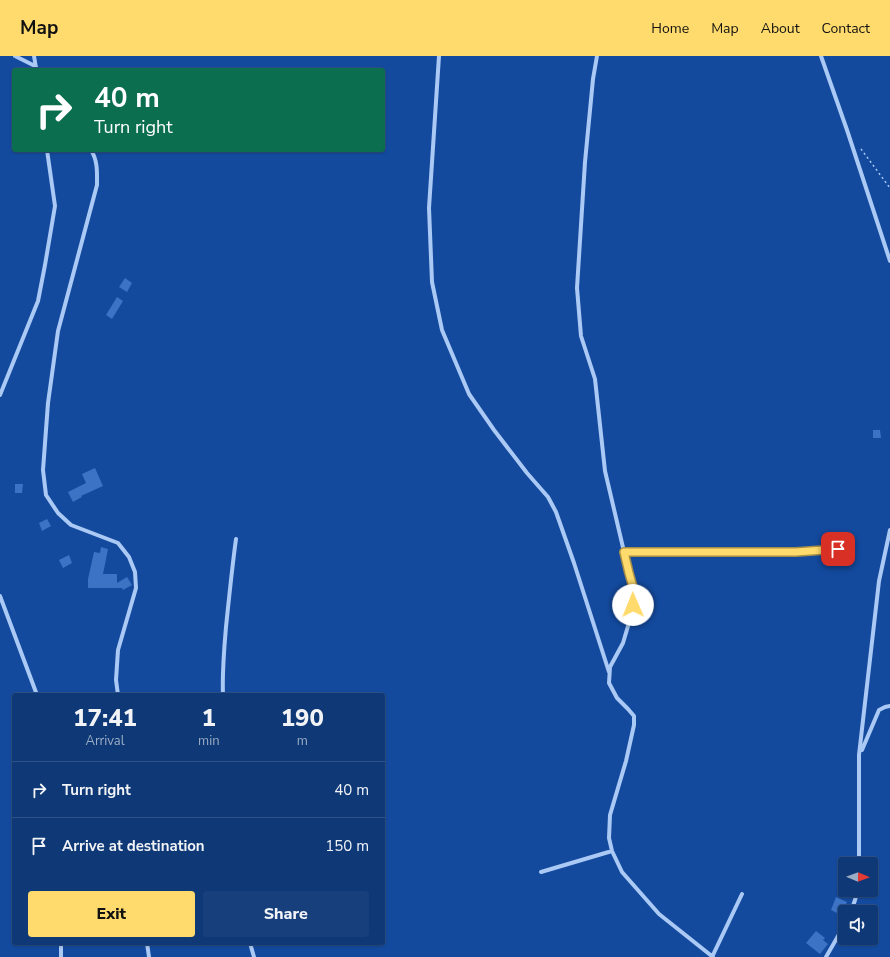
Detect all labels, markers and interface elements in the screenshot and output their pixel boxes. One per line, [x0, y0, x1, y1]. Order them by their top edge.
text: Map [20, 15, 58, 41]
text: Home [651, 19, 689, 38]
text: Map [711, 19, 739, 38]
text: About [761, 19, 800, 38]
text: Contact [822, 19, 870, 38]
text: 40 m [94, 79, 160, 117]
icon: right [28, 84, 80, 136]
text: Turn right [94, 115, 173, 139]
pin [821, 532, 855, 566]
icon: arrive [827, 538, 849, 560]
position arrow [612, 584, 654, 626]
text: 17:41 [73, 702, 137, 734]
text: 1 [202, 702, 216, 734]
text: 190 [281, 702, 324, 734]
text: Arrival [85, 732, 125, 750]
text: min [198, 732, 220, 750]
text: m [297, 732, 308, 750]
icon: right [28, 779, 50, 801]
text: Turn right [62, 780, 131, 800]
text: 40 m [334, 780, 369, 800]
icon: arrive [28, 835, 50, 857]
text: Arrive at destination [62, 836, 205, 856]
text: 150 m [325, 836, 369, 856]
north arrow [838, 857, 878, 897]
map controls [838, 857, 878, 945]
button: Exit [28, 891, 195, 937]
button: Share [203, 891, 369, 937]
button: sound [838, 905, 878, 945]

